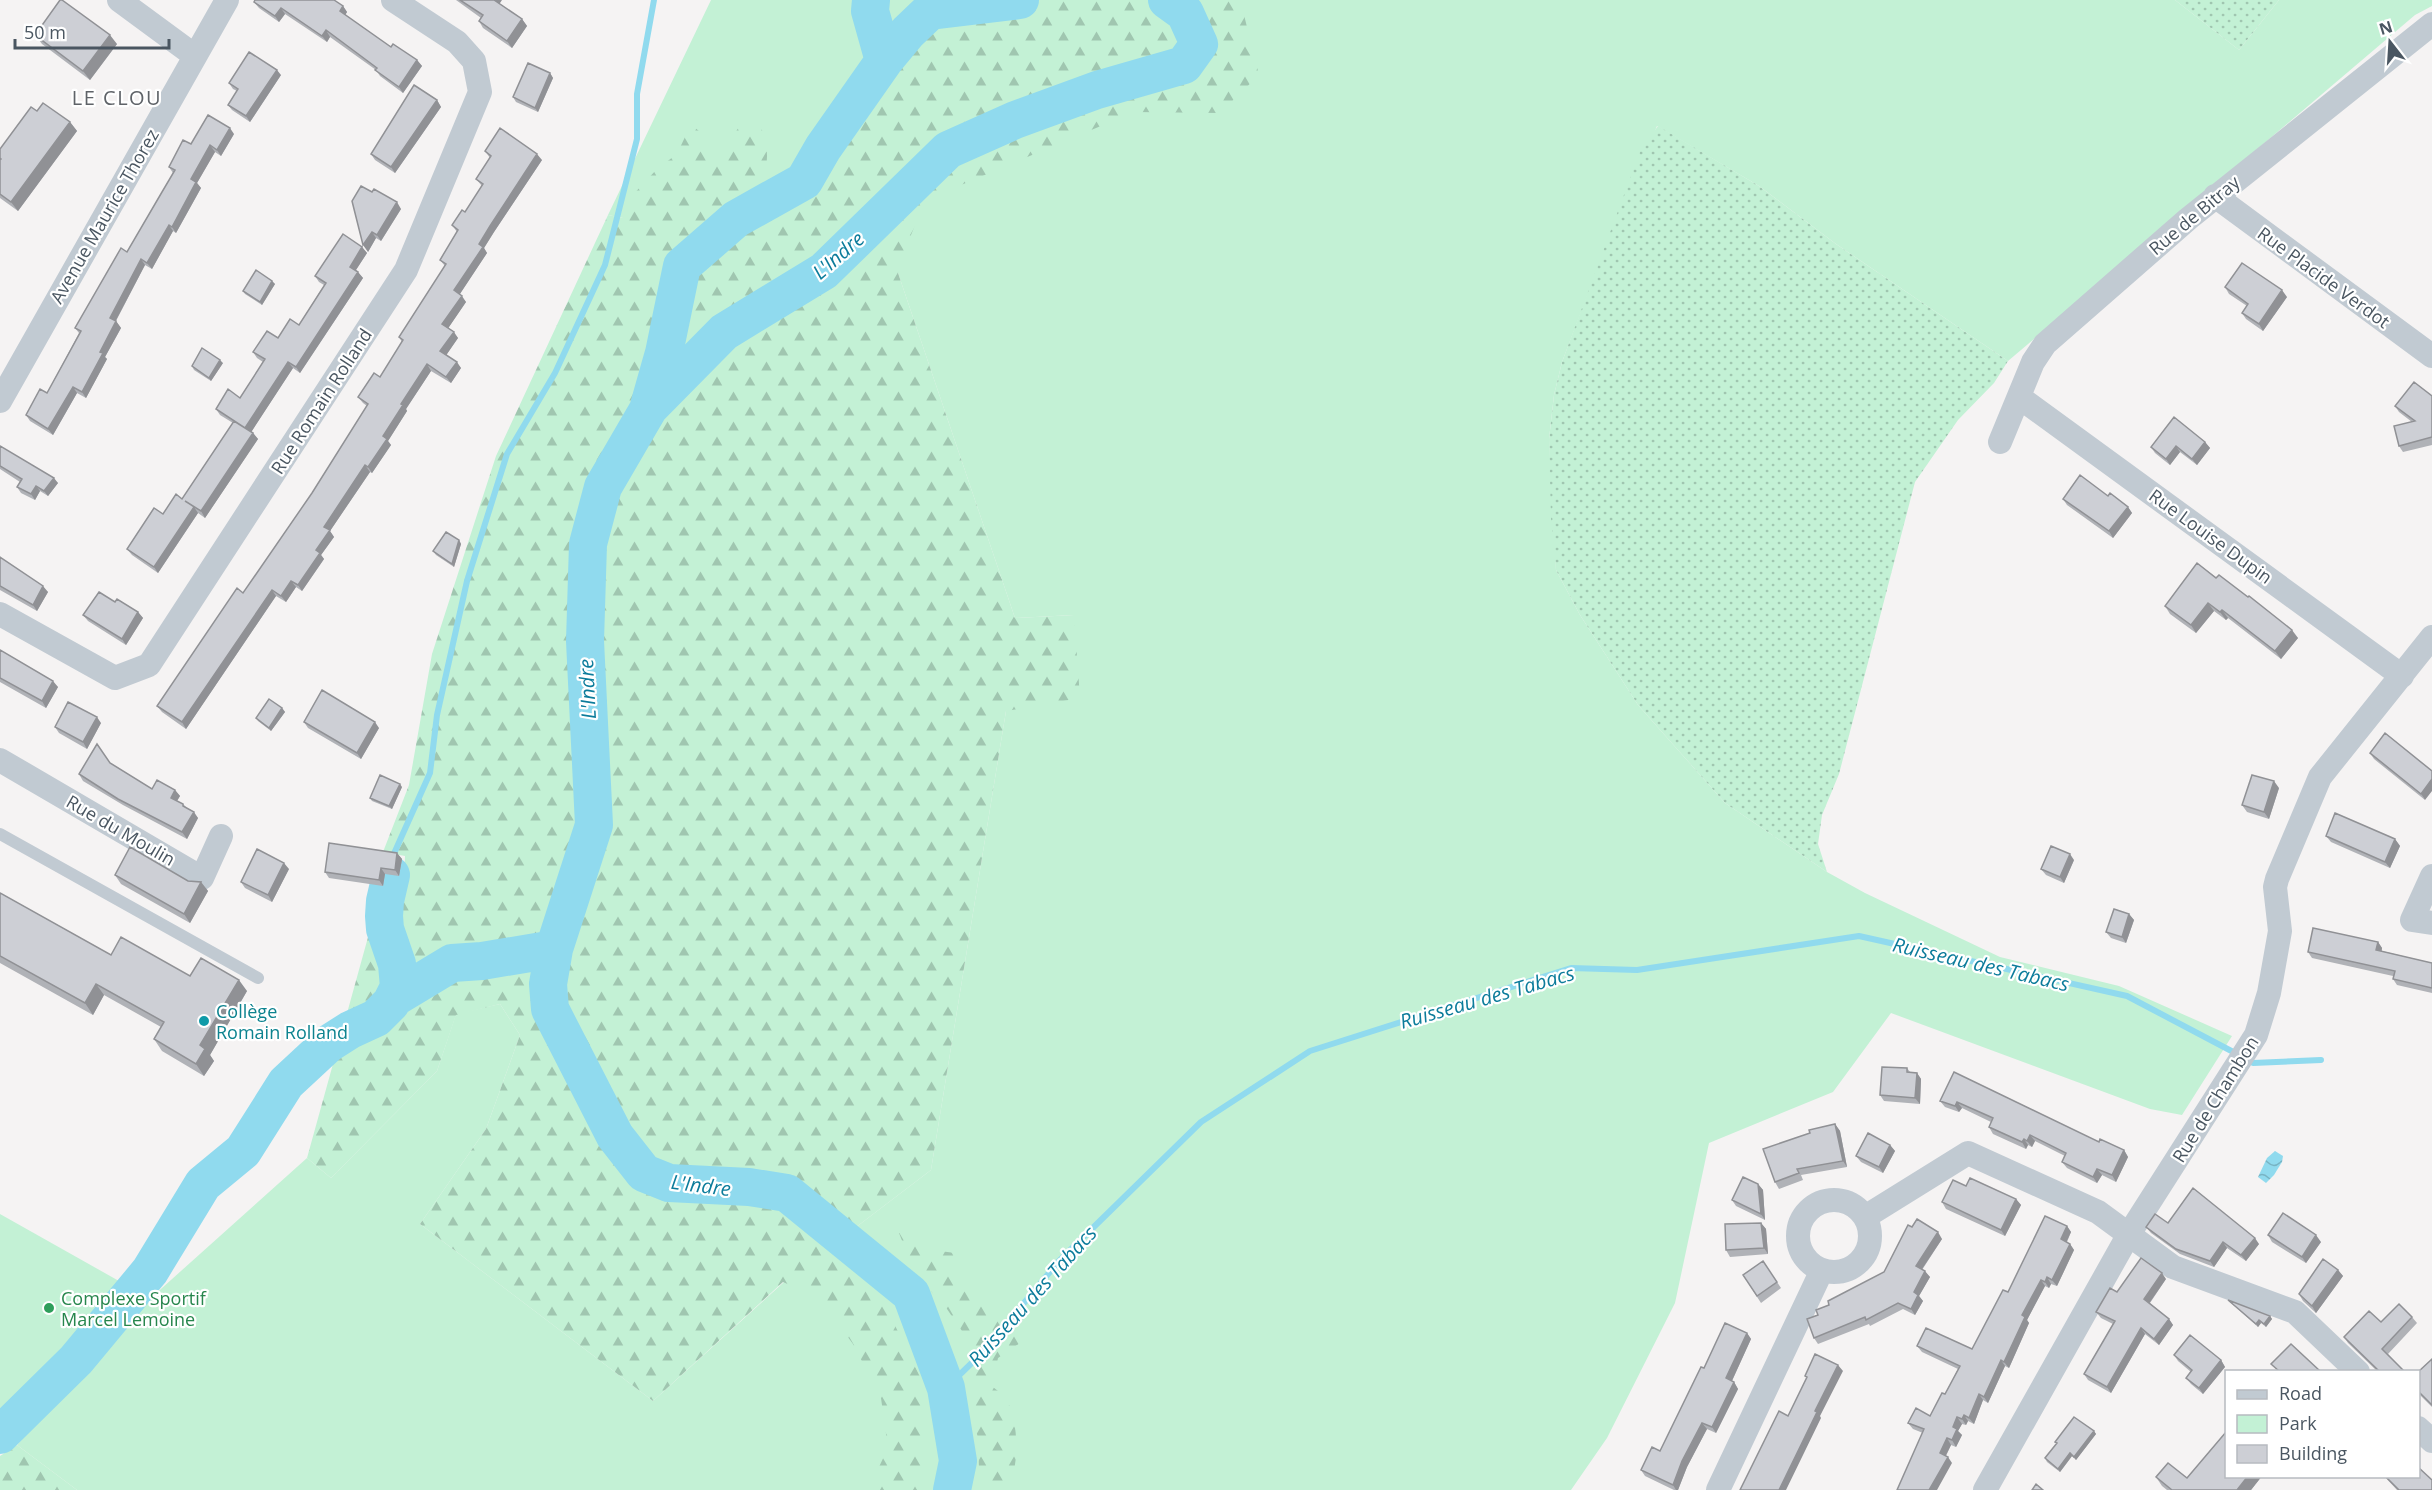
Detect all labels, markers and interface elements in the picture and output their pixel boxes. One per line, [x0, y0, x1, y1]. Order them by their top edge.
scale bar [15, 12, 170, 50]
north arrow [2360, 12, 2420, 72]
text: N [2376, 15, 2395, 40]
text: 50 m [24, 20, 66, 44]
district label: LE CLOU [72, 84, 162, 111]
street label: Avenue Maurice Thorez [44, 124, 164, 308]
street label: Rue de Bitray [2144, 169, 2245, 260]
street label: Rue Placide Verdot [2253, 221, 2395, 333]
water label: L'Indre [806, 225, 870, 285]
street label: Rue Romain Rolland [265, 324, 377, 478]
street label: Rue Louise Dupin [2145, 483, 2277, 589]
water label: L'Indre [572, 658, 602, 720]
street label: Rue du Moulin [62, 789, 180, 871]
water label: Ruisseau des Tabacs [1890, 931, 2072, 998]
water label: Ruisseau des Tabacs [1397, 959, 1578, 1035]
place label: Collège Romain Rolland [216, 999, 348, 1044]
marker: Collège Romain Rolland [197, 1014, 211, 1028]
street label: Rue de Chambon [2166, 1031, 2264, 1167]
water label: L'Indre [669, 1168, 733, 1202]
water label: Ruisseau des Tabacs [962, 1220, 1103, 1372]
place label: Complexe Sportif Marcel Lemoine [61, 1286, 207, 1331]
marker: Complexe Sportif Marcel Lemoine [42, 1301, 56, 1315]
legend [2225, 1370, 2420, 1478]
text: Road [2279, 1381, 2322, 1405]
text: Park [2279, 1411, 2317, 1435]
text: Building [2279, 1441, 2347, 1465]

